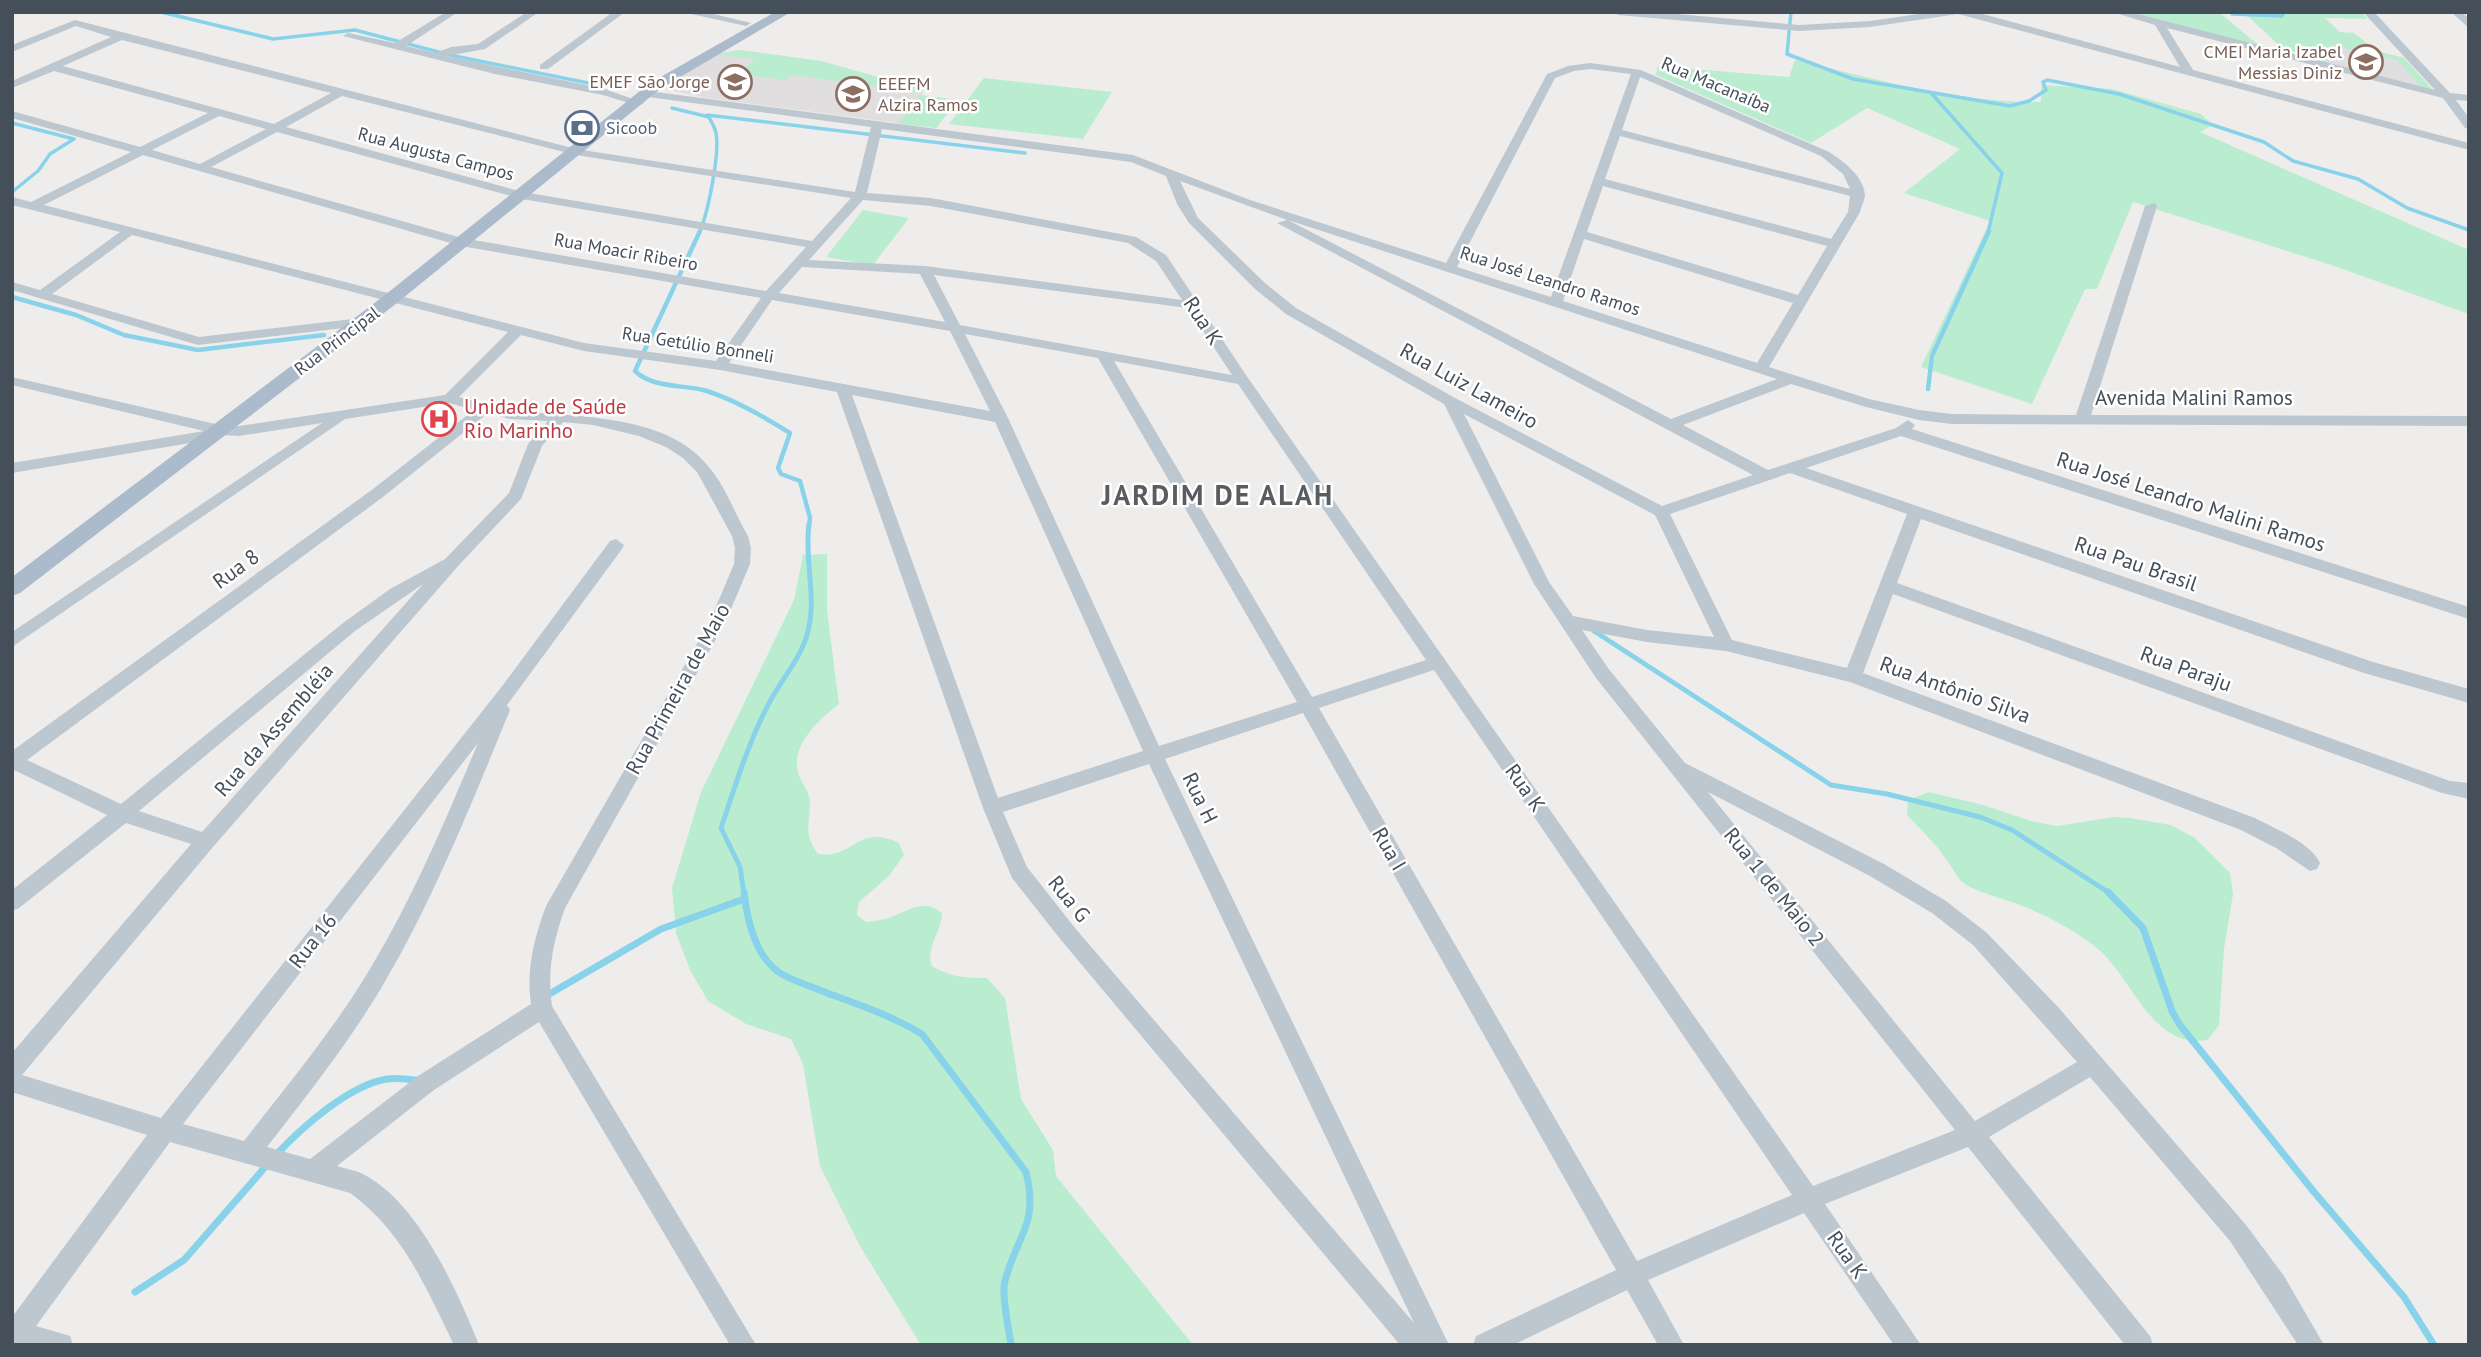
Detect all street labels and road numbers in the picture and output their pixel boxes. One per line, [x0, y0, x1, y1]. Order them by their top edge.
street label: Rua Macanaíba [1658, 51, 1774, 118]
street label: Rua Augusta Campos [355, 122, 517, 185]
street label: Rua Moacir Ribeiro [552, 228, 700, 275]
street label: Rua José Leandro Ramos [1457, 241, 1643, 321]
street label: Rua K [1178, 291, 1229, 350]
street label: Rua Principal [289, 301, 385, 380]
street label: Rua Getúlio Bonneli [620, 321, 776, 368]
street label: Rua Luiz Lameiro [1395, 336, 1543, 435]
street label: Avenida Malini Ramos [2095, 384, 2293, 411]
street label: Rua José Leandro Malini Ramos [2053, 445, 2329, 558]
street label: Rua Pau Brasil [2071, 530, 2201, 597]
street label: Rua 8 [207, 543, 264, 595]
street label: Rua Primeira de Maio [619, 599, 736, 779]
street label: Rua Paraju [2137, 640, 2236, 698]
street label: Rua Antônio Silva [1876, 650, 2034, 729]
street label: Rua da Assembléia [208, 657, 339, 802]
street label: Rua K [1499, 758, 1552, 817]
street label: Rua H [1177, 768, 1224, 828]
street label: Rua I [1366, 822, 1413, 875]
street label: Rua 1 de Maio 2 [1718, 822, 1831, 952]
street label: Rua G [1042, 870, 1096, 928]
street label: Rua 16 [283, 908, 342, 974]
street label: Rua K [1821, 1225, 1874, 1284]

